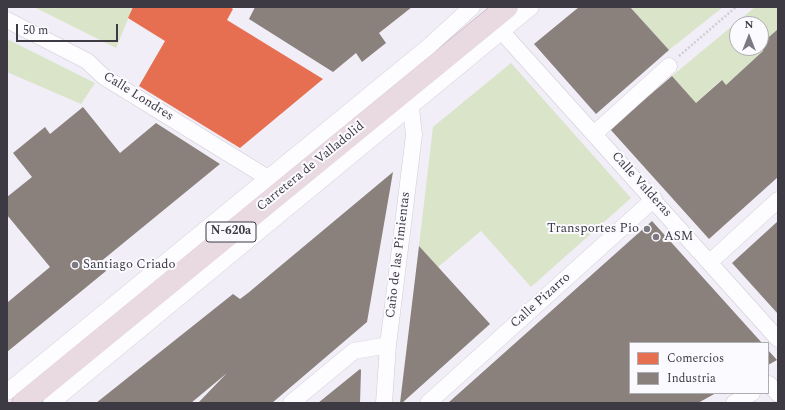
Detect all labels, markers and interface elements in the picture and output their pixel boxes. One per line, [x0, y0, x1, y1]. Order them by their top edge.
scale bar [18, 16, 120, 42]
north arrow [729, 16, 769, 56]
text: N [745, 16, 753, 33]
text: 50 m [23, 21, 48, 40]
street label: Calle Londres [100, 69, 176, 125]
street label: Carretera de Valladolid [254, 119, 368, 215]
street label: Calle Valderas [607, 149, 675, 221]
street label: Caño de las Pimientas [383, 191, 415, 319]
place label: Transportes Pio [547, 221, 639, 237]
road number: N-620a [206, 222, 256, 242]
marker: Transportes Pio [642, 224, 652, 234]
place label: ASM [664, 229, 693, 245]
marker: ASM [651, 232, 661, 242]
place label: Santiago Criado [83, 257, 176, 273]
marker: Santiago Criado [70, 260, 80, 270]
street label: Calle Pizarro [508, 270, 574, 332]
legend [629, 342, 769, 394]
text: Comercios [667, 349, 724, 368]
text: Industria [667, 369, 716, 388]

